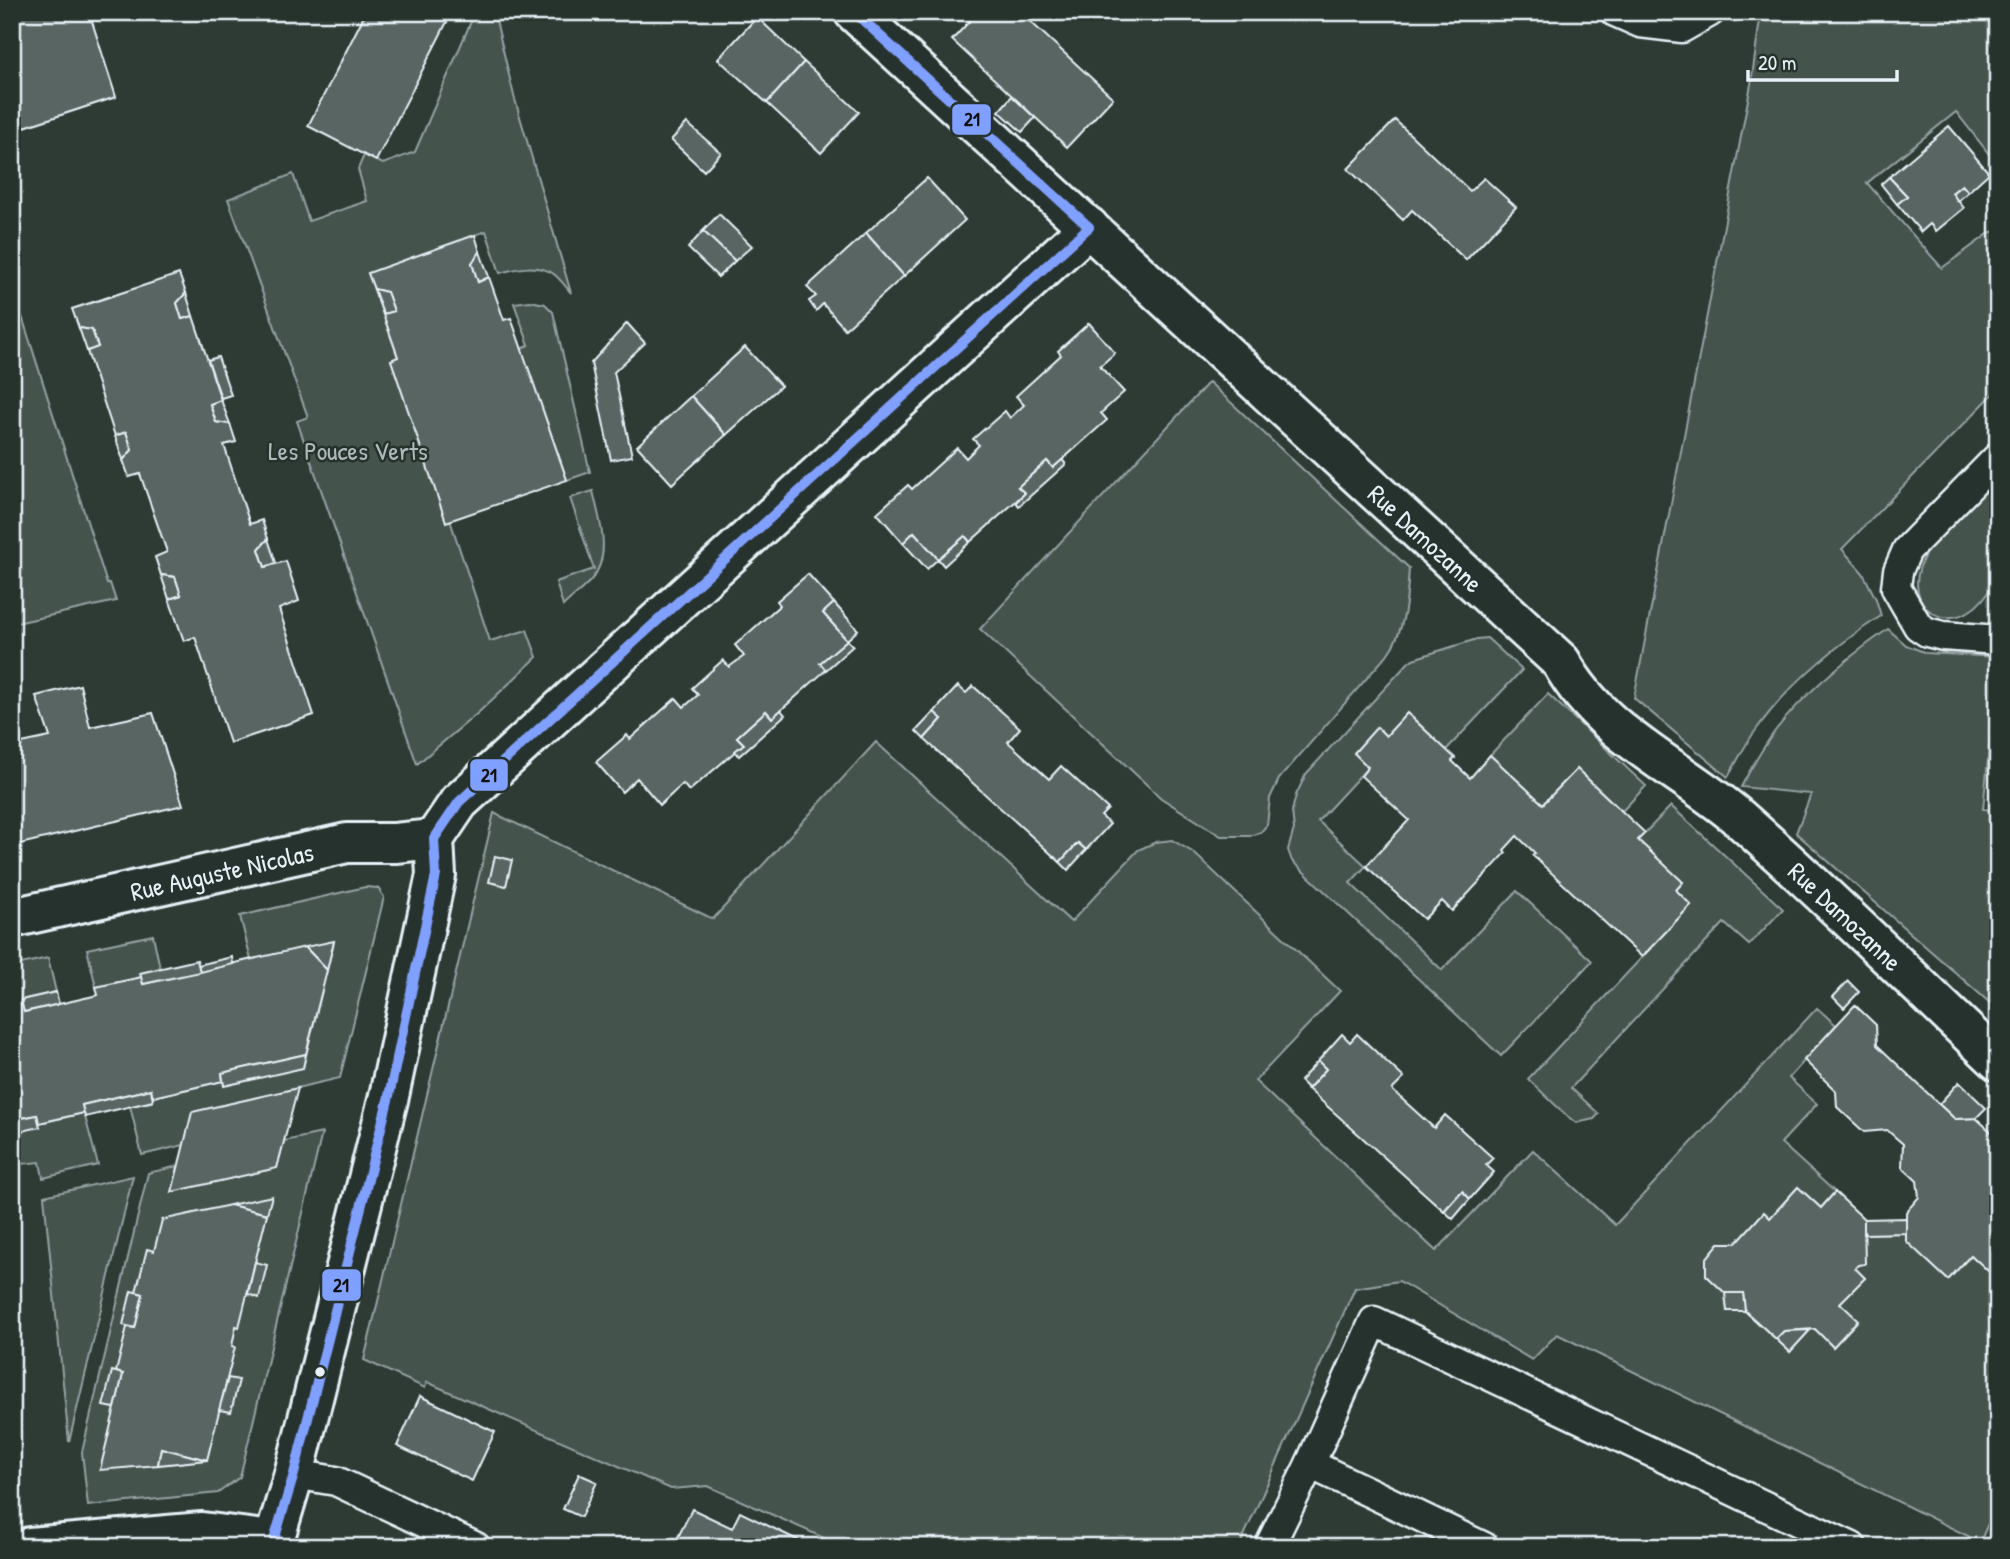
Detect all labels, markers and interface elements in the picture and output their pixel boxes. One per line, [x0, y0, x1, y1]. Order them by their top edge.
scale bar [1748, 38, 1896, 82]
text: 20 m [1758, 48, 1796, 77]
line badge: 21 [951, 103, 992, 136]
text: 21 [964, 106, 980, 132]
park label: Les Pouces Verts [268, 433, 428, 468]
street label: Rue Damozanne [1361, 476, 1491, 600]
line badge: 21 [469, 758, 509, 792]
text: 21 [481, 762, 497, 788]
street label: Rue Auguste Nicolas [127, 834, 317, 908]
street label: Rue Damozanne [1781, 854, 1910, 978]
line badge: 21 [321, 1268, 362, 1302]
text: 21 [333, 1272, 349, 1298]
unlabelled marker [313, 1365, 327, 1379]

